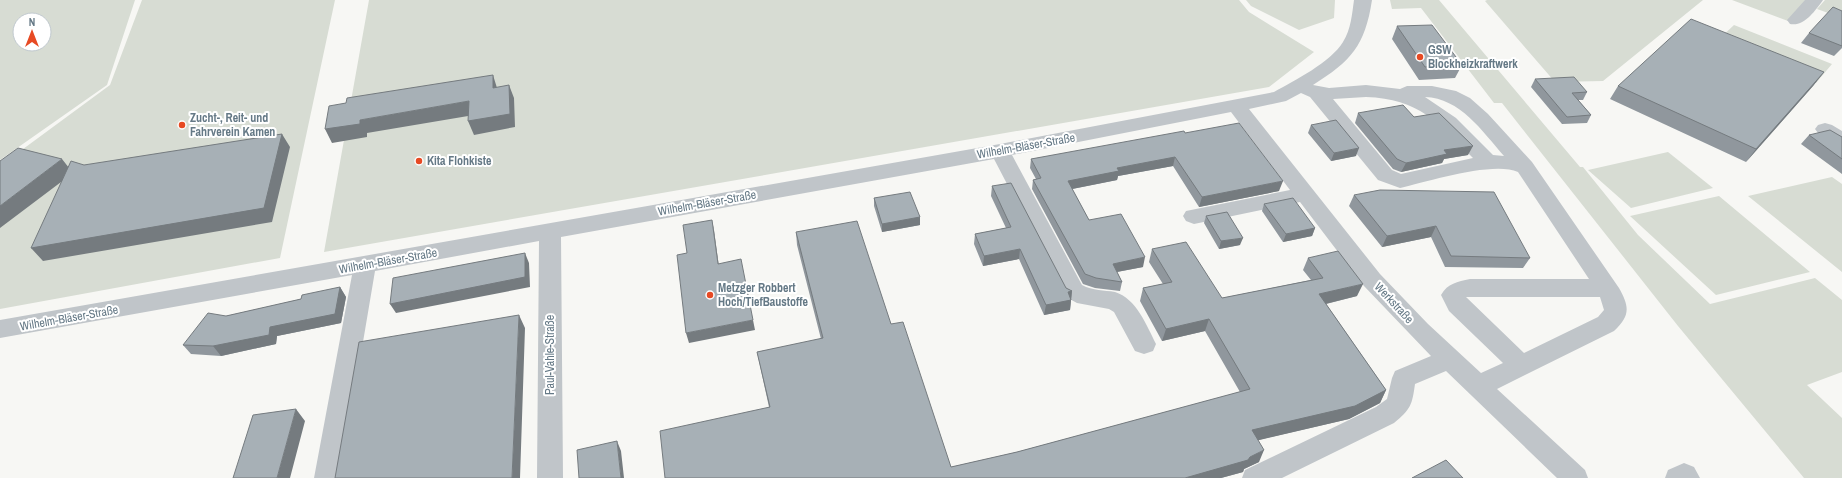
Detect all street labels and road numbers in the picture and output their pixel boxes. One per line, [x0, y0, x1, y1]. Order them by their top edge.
street label: Wilhelm-Bläser-Straße [976, 129, 1076, 163]
street label: Wilhelm-Bläser-Straße [657, 186, 757, 220]
street label: Wilhelm-Bläser-Straße [338, 244, 438, 278]
street label: Werkstraße [1371, 279, 1417, 327]
street label: Wilhelm-Bläser-Straße [19, 301, 119, 335]
street label: Paul-Vahle-Straße [542, 315, 558, 395]

